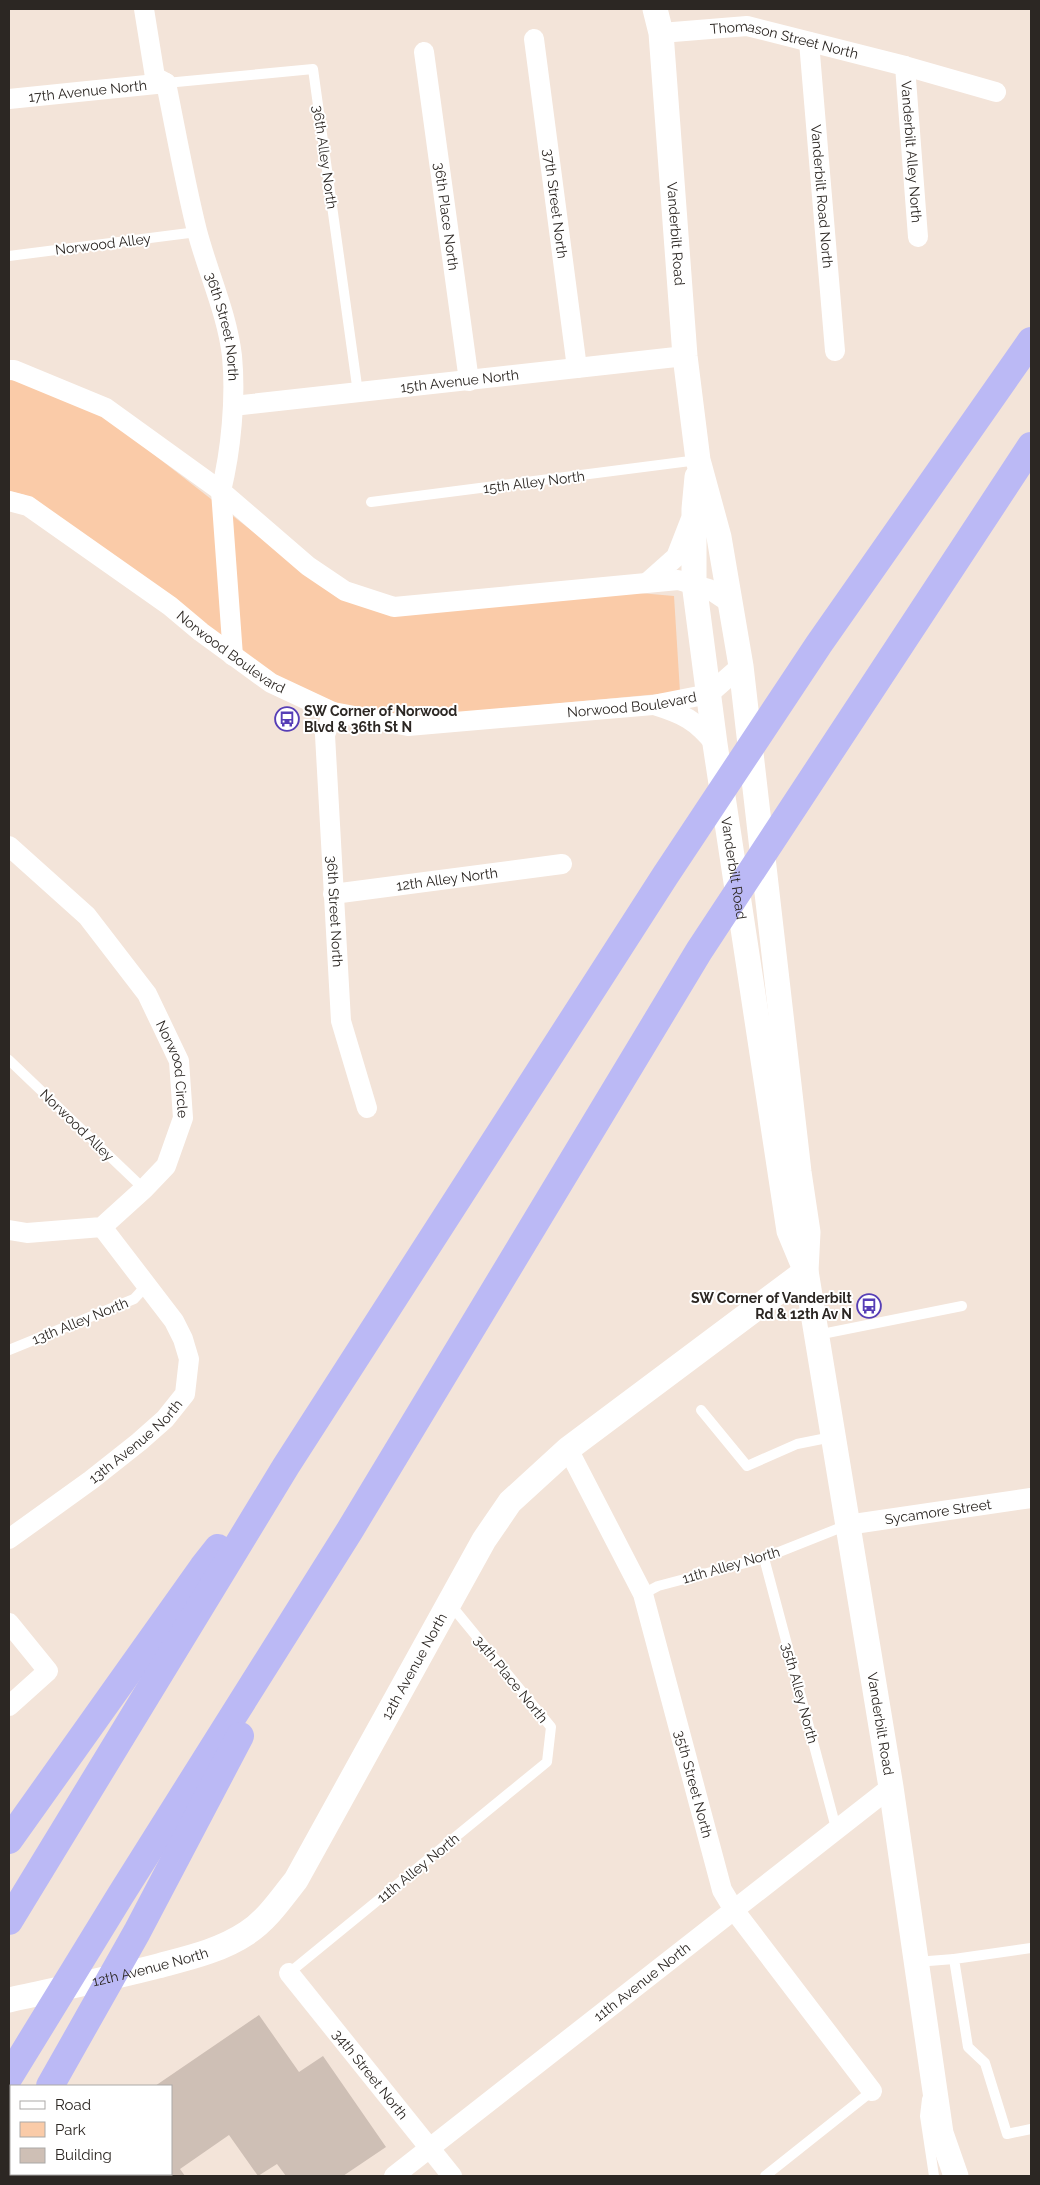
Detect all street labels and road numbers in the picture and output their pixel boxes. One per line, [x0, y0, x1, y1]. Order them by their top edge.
street label: Thomason Street North [709, 18, 860, 62]
street label: 17th Avenue North [28, 77, 148, 105]
street label: Vanderbilt Alley North [898, 80, 925, 223]
street label: 36th Alley North [310, 104, 340, 210]
street label: Vanderbilt Road North [808, 124, 836, 269]
street label: 37th Street North [540, 148, 571, 259]
street label: 36th Place North [431, 161, 462, 271]
street label: Vanderbilt Road [664, 181, 688, 286]
street label: Norwood Alley [54, 230, 152, 258]
street label: 36th Street North [202, 270, 241, 381]
street label: 15th Avenue North [399, 366, 520, 395]
street label: 15th Alley North [482, 468, 586, 496]
street label: Norwood Boulevard [174, 607, 288, 696]
street label: Norwood Boulevard [566, 689, 698, 720]
street label: Vanderbilt Road [718, 816, 750, 921]
street label: 36th Street North [324, 855, 346, 968]
street label: 12th Alley North [395, 865, 499, 894]
street label: Norwood Circle [153, 1018, 191, 1119]
street label: Norwood Alley [37, 1086, 117, 1164]
street label: 13th Alley North [30, 1294, 130, 1348]
street label: 13th Avenue North [86, 1396, 185, 1487]
street label: Sycamore Street [884, 1496, 993, 1527]
street label: 11th Alley North [680, 1543, 782, 1587]
street label: 12th Avenue North [378, 1610, 450, 1722]
street label: 34th Place North [471, 1632, 551, 1726]
street label: 35th Alley North [779, 1641, 821, 1745]
street label: Vanderbilt Road [864, 1671, 897, 1776]
street label: 35th Street North [672, 1728, 716, 1840]
street label: 11th Alley North [374, 1830, 462, 1906]
street label: 11th Avenue North [591, 1939, 693, 2024]
street label: 12th Avenue North [91, 1944, 210, 1989]
street label: 34th Street North [329, 2026, 411, 2123]

